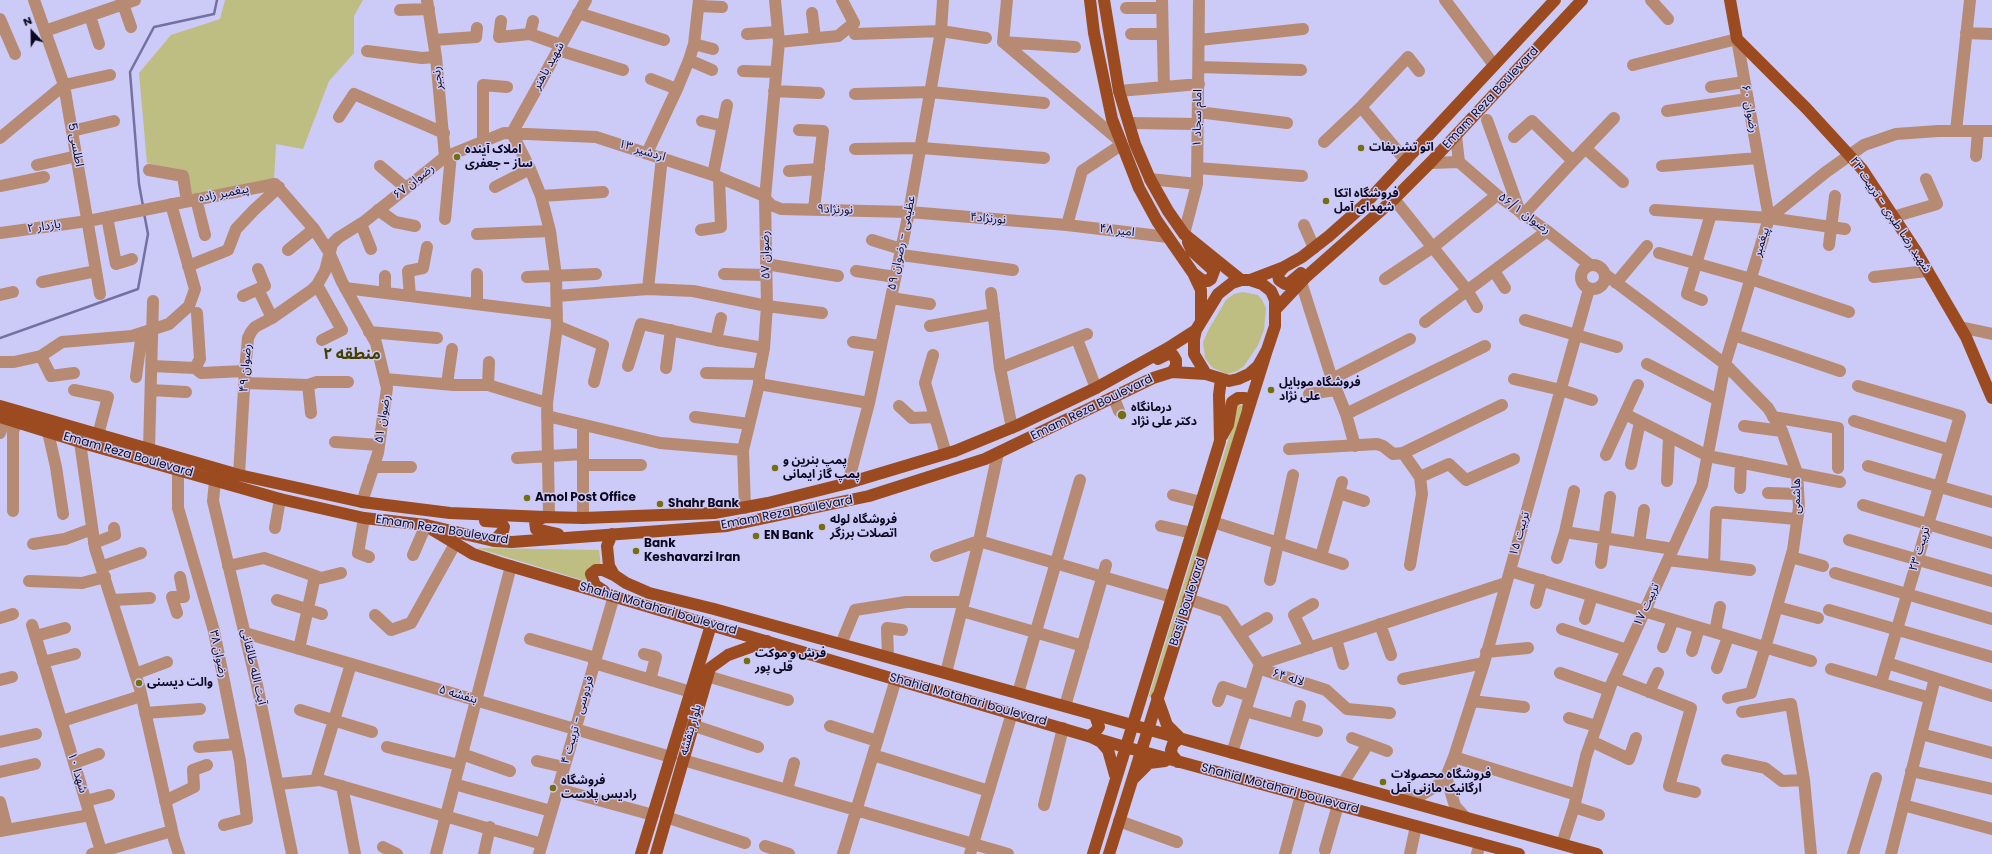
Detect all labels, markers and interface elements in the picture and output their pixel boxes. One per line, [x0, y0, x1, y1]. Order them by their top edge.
north arrow [12, 12, 52, 52]
text: N [21, 12, 34, 30]
street label: شهید باهنر [530, 40, 568, 92]
street label: Emam Reza Boulevard [1440, 44, 1542, 152]
street label: رنجبر [430, 65, 446, 91]
street label: رضوان ۶۰ [1738, 84, 1760, 134]
street label: امام سجاد ۱ [1190, 89, 1206, 147]
street label: اطلسی 5 [64, 122, 86, 168]
street label: اردشیر ۱۳ [617, 137, 667, 165]
place label: اتو تشریفات [1369, 141, 1434, 155]
place label: املاک آینده ساز - جعفری [465, 143, 533, 171]
marker: اتو تشریفات [1356, 143, 1366, 153]
marker: املاک آینده ساز - جعفری [452, 152, 462, 162]
street label: شهید رضا طبری - تربیت ۲۳ [1846, 155, 1934, 275]
street label: رضوان ۶۷ [390, 161, 438, 203]
street label: پیغمبر زاده [198, 182, 250, 206]
place label: فروشگاه اتکا شهدای آمل [1334, 187, 1398, 215]
street label: رضوان ۵۶/۱ [1495, 190, 1553, 238]
street label: عظیمی - رضوان ۵۹ [885, 194, 919, 292]
marker: فروشگاه اتکا شهدای آمل [1321, 196, 1331, 206]
street label: نورنژاد۹ [817, 202, 853, 218]
street label: نورنژاد۴ [969, 210, 1007, 228]
street label: بازدار ۲ [26, 218, 62, 236]
street label: امیر ۴۸ [1099, 222, 1135, 240]
street label: پیغمبر [1751, 225, 1773, 259]
street label: رضوان ۵۷ [758, 231, 774, 279]
street label: رضوان ۴۹ [237, 343, 255, 393]
district label: منطقه ۲ [323, 345, 381, 365]
street label: Emam Reza Boulevard [1029, 372, 1155, 444]
place label: فروشگاه موبایل علی نژاد [1279, 376, 1361, 404]
marker: فروشگاه موبایل علی نژاد [1266, 385, 1276, 395]
street label: رضوان ۵۱ [372, 394, 394, 444]
place label: درمانگاه دکتر علی نژاد [1131, 401, 1197, 429]
marker: درمانگاه دکتر علی نژاد [1116, 409, 1128, 421]
street label: Emam Reza Boulevard [61, 430, 195, 480]
place label: پمپ بنرین و پمپ گاز ایمانی [783, 454, 860, 482]
marker: پمپ بنرین و پمپ گاز ایمانی [770, 463, 780, 473]
street label: هاشمی [1790, 478, 1804, 514]
place label: Amol Post Office [535, 491, 636, 505]
marker: Amol Post Office [522, 493, 532, 503]
street label: Emam Reza Boulevard [720, 493, 854, 533]
place label: Shahr Bank [668, 497, 739, 511]
marker: Shahr Bank [655, 499, 665, 509]
street label: تربیت ۱۵ [1507, 510, 1533, 558]
street label: Emam Reza Boulevard [375, 512, 509, 548]
place label: فروشگاه لوله اتصلات برزگر [830, 513, 897, 541]
marker: فروشگاه لوله اتصلات برزگر [817, 522, 827, 532]
street label: تربیت ۲۳ [1906, 525, 1934, 573]
place label: EN Bank [764, 529, 814, 543]
marker: EN Bank [751, 531, 761, 541]
place label: Bank Keshavarzi Iran [644, 537, 740, 565]
marker: Bank Keshavarzi Iran [631, 546, 641, 556]
street label: Basij Boulevard [1167, 556, 1209, 648]
street label: Shahid Motahari boulevard [578, 580, 738, 638]
street label: تربیت ۱۷ [1631, 581, 1663, 629]
street label: آیت الله طالقانی [237, 628, 269, 706]
street label: رضوان ۳۸ [206, 629, 230, 679]
place label: فرش و موکت قلی پور [755, 647, 826, 675]
marker: فرش و موکت قلی پور [742, 656, 752, 666]
street label: لاله ۶۴ [1270, 666, 1306, 690]
street label: Shahid Motahari boulevard [888, 671, 1048, 729]
street label: فردوسی - تربیت ۴ [559, 674, 597, 766]
place label: والت دیسنی [147, 676, 213, 690]
marker: والت دیسنی [134, 678, 144, 688]
street label: بنفشه ۵ [437, 683, 479, 707]
street label: بلوار بنفشه [677, 703, 705, 757]
street label: شهدا ۱۰ [64, 751, 90, 795]
street label: Shahid Motahari boulevard [1199, 761, 1361, 817]
place label: فروشگاه محصولات ارگانیک مازنی آمل [1391, 768, 1491, 796]
place label: فروشگاه رادیس پلاست [561, 774, 637, 802]
marker: فروشگاه محصولات ارگانیک مازنی آمل [1378, 777, 1388, 787]
marker: فروشگاه رادیس پلاست [548, 783, 558, 793]

